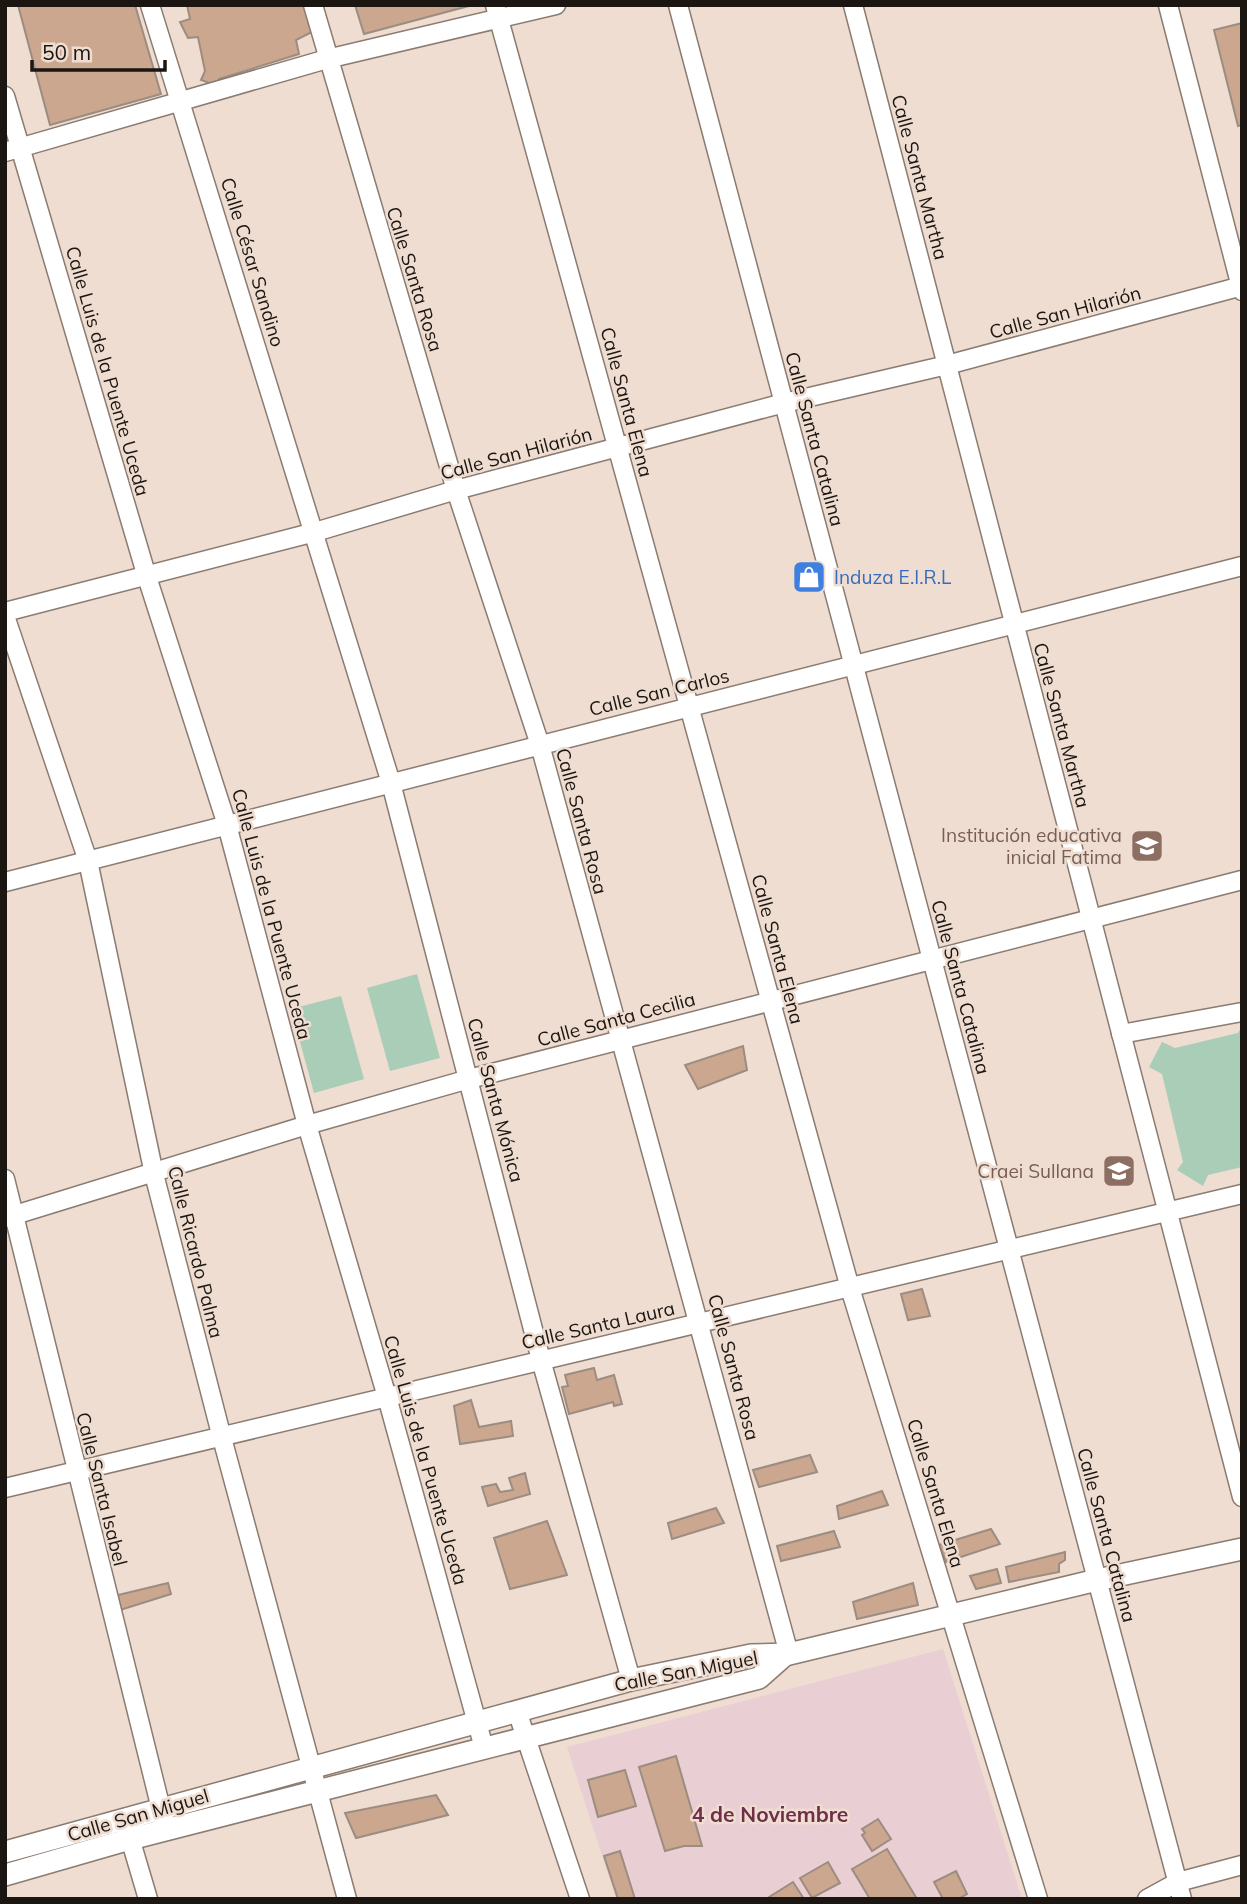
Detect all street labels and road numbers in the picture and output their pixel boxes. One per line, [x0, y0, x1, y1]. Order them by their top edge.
street label: Calle Santa Martha [886, 92, 954, 262]
street label: Calle César Sandino [216, 174, 290, 350]
street label: Calle Santa Rosa [382, 204, 448, 354]
street label: Calle Luis de la Puente Uceda [61, 243, 155, 499]
street label: Calle San Hilarión [986, 280, 1144, 344]
street label: Calle Santa Elena [595, 324, 659, 480]
street label: Calle Santa Catalina [780, 349, 850, 529]
street label: Calle San Hilarión [437, 421, 595, 485]
street label: Calle Santa Martha [1028, 640, 1096, 810]
street label: Calle San Carlos [586, 663, 732, 721]
street label: Calle Santa Rosa [551, 745, 613, 897]
street label: Calle Luis de la Puente Uceda [227, 786, 317, 1042]
street label: Calle Santa Elena [746, 871, 810, 1027]
street label: Calle Santa Catalina [926, 897, 996, 1077]
street label: Calle Santa Cecilia [534, 986, 698, 1052]
street label: Calle Santa Mónica [462, 1015, 530, 1185]
street label: Calle Ricardo Palma [163, 1163, 229, 1341]
street label: Calle Santa Rosa [703, 1291, 765, 1443]
street label: Calle Santa Laura [519, 1296, 677, 1354]
street label: Calle Luis de la Puente Uceda [379, 1332, 473, 1588]
street label: Calle Santa Isabel [71, 1410, 133, 1568]
street label: Calle Santa Elena [902, 1416, 970, 1570]
street label: Calle Santa Catalina [1072, 1445, 1142, 1625]
street label: Calle San Miguel [612, 1645, 760, 1697]
street label: Calle San Miguel [65, 1783, 211, 1847]

